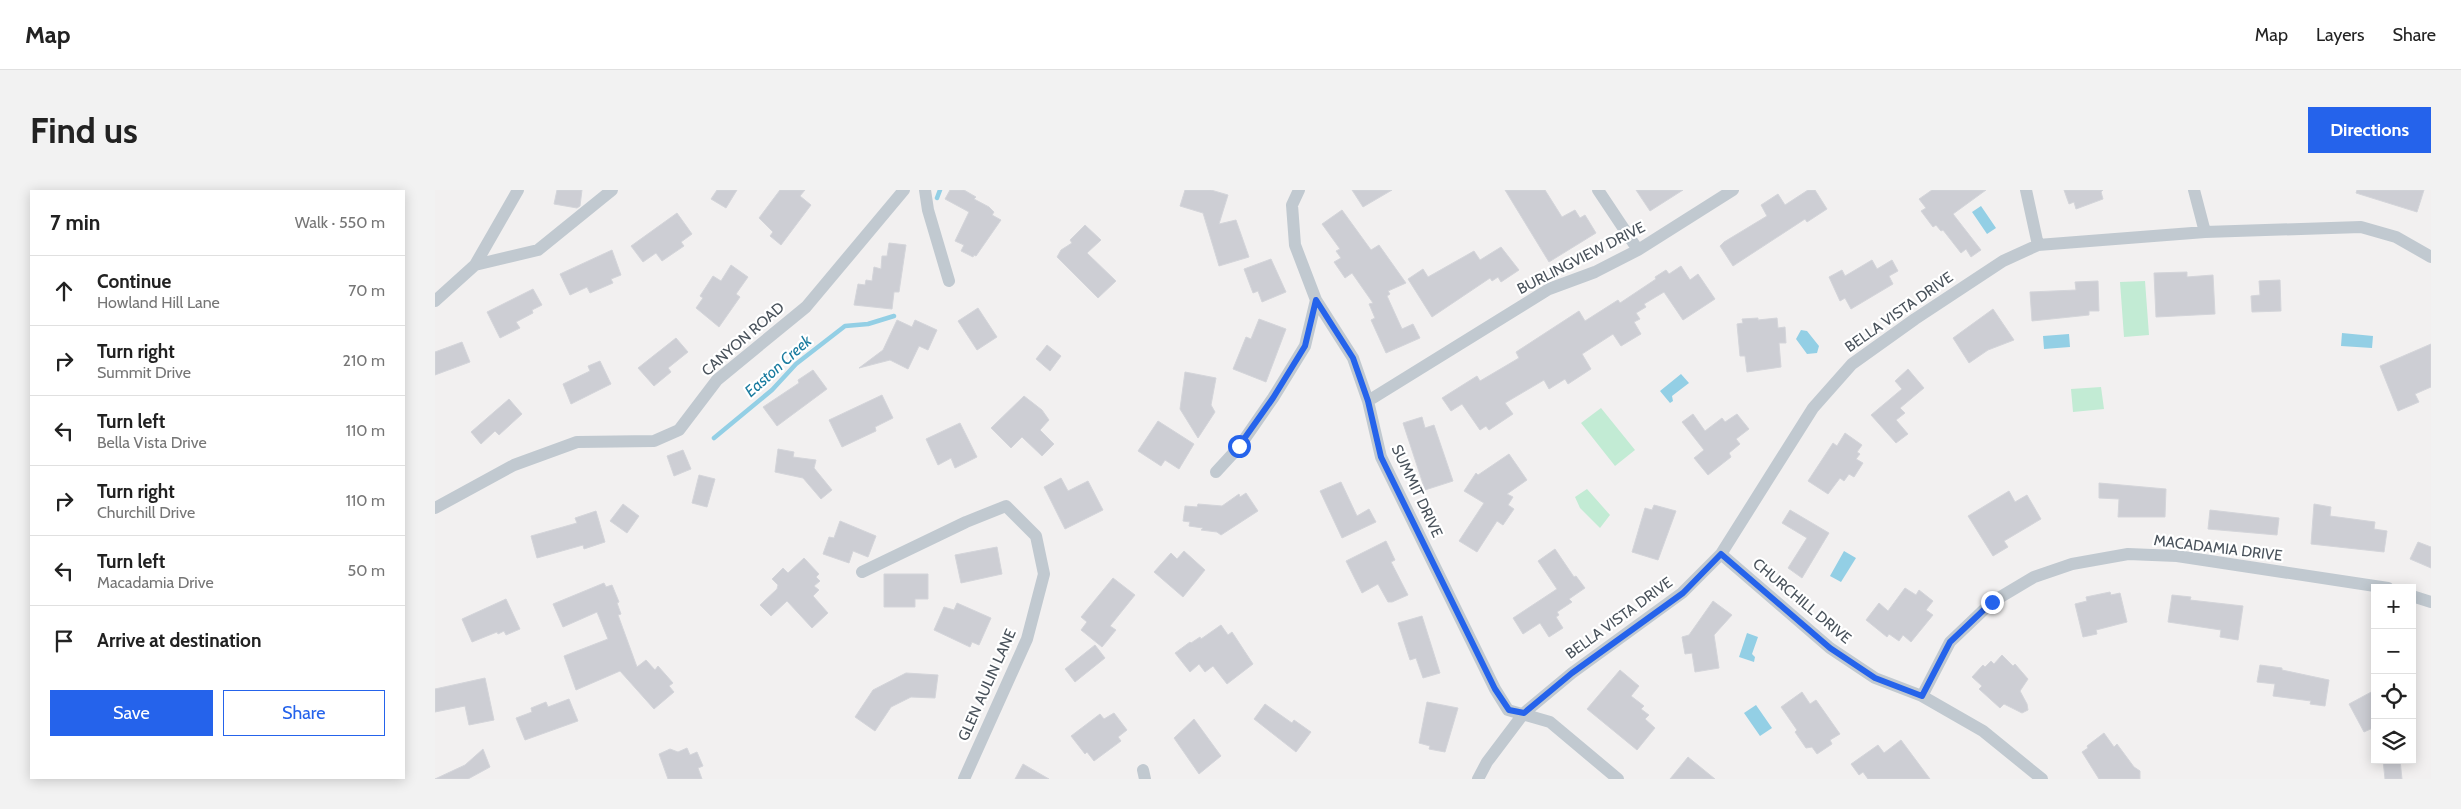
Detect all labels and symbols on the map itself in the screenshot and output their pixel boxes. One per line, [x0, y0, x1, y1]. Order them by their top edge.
street label: BURLINGVIEW DRIVE [1514, 218, 1648, 298]
street label: BELLA VISTA DRIVE [1842, 268, 1956, 356]
street label: CANYON ROAD [698, 298, 788, 380]
water label: Easton Creek [741, 330, 816, 401]
route start [1228, 435, 1251, 458]
street label: SUMMIT DRIVE [1388, 442, 1446, 540]
street label: MACADAMIA DRIVE [2153, 531, 2283, 565]
street label: CHURCHILL DRIVE [1749, 555, 1855, 647]
street label: BELLA VISTA DRIVE [1562, 573, 1676, 663]
route end [1981, 591, 2004, 614]
street label: GLEN AULIN LANE [954, 626, 1020, 744]

